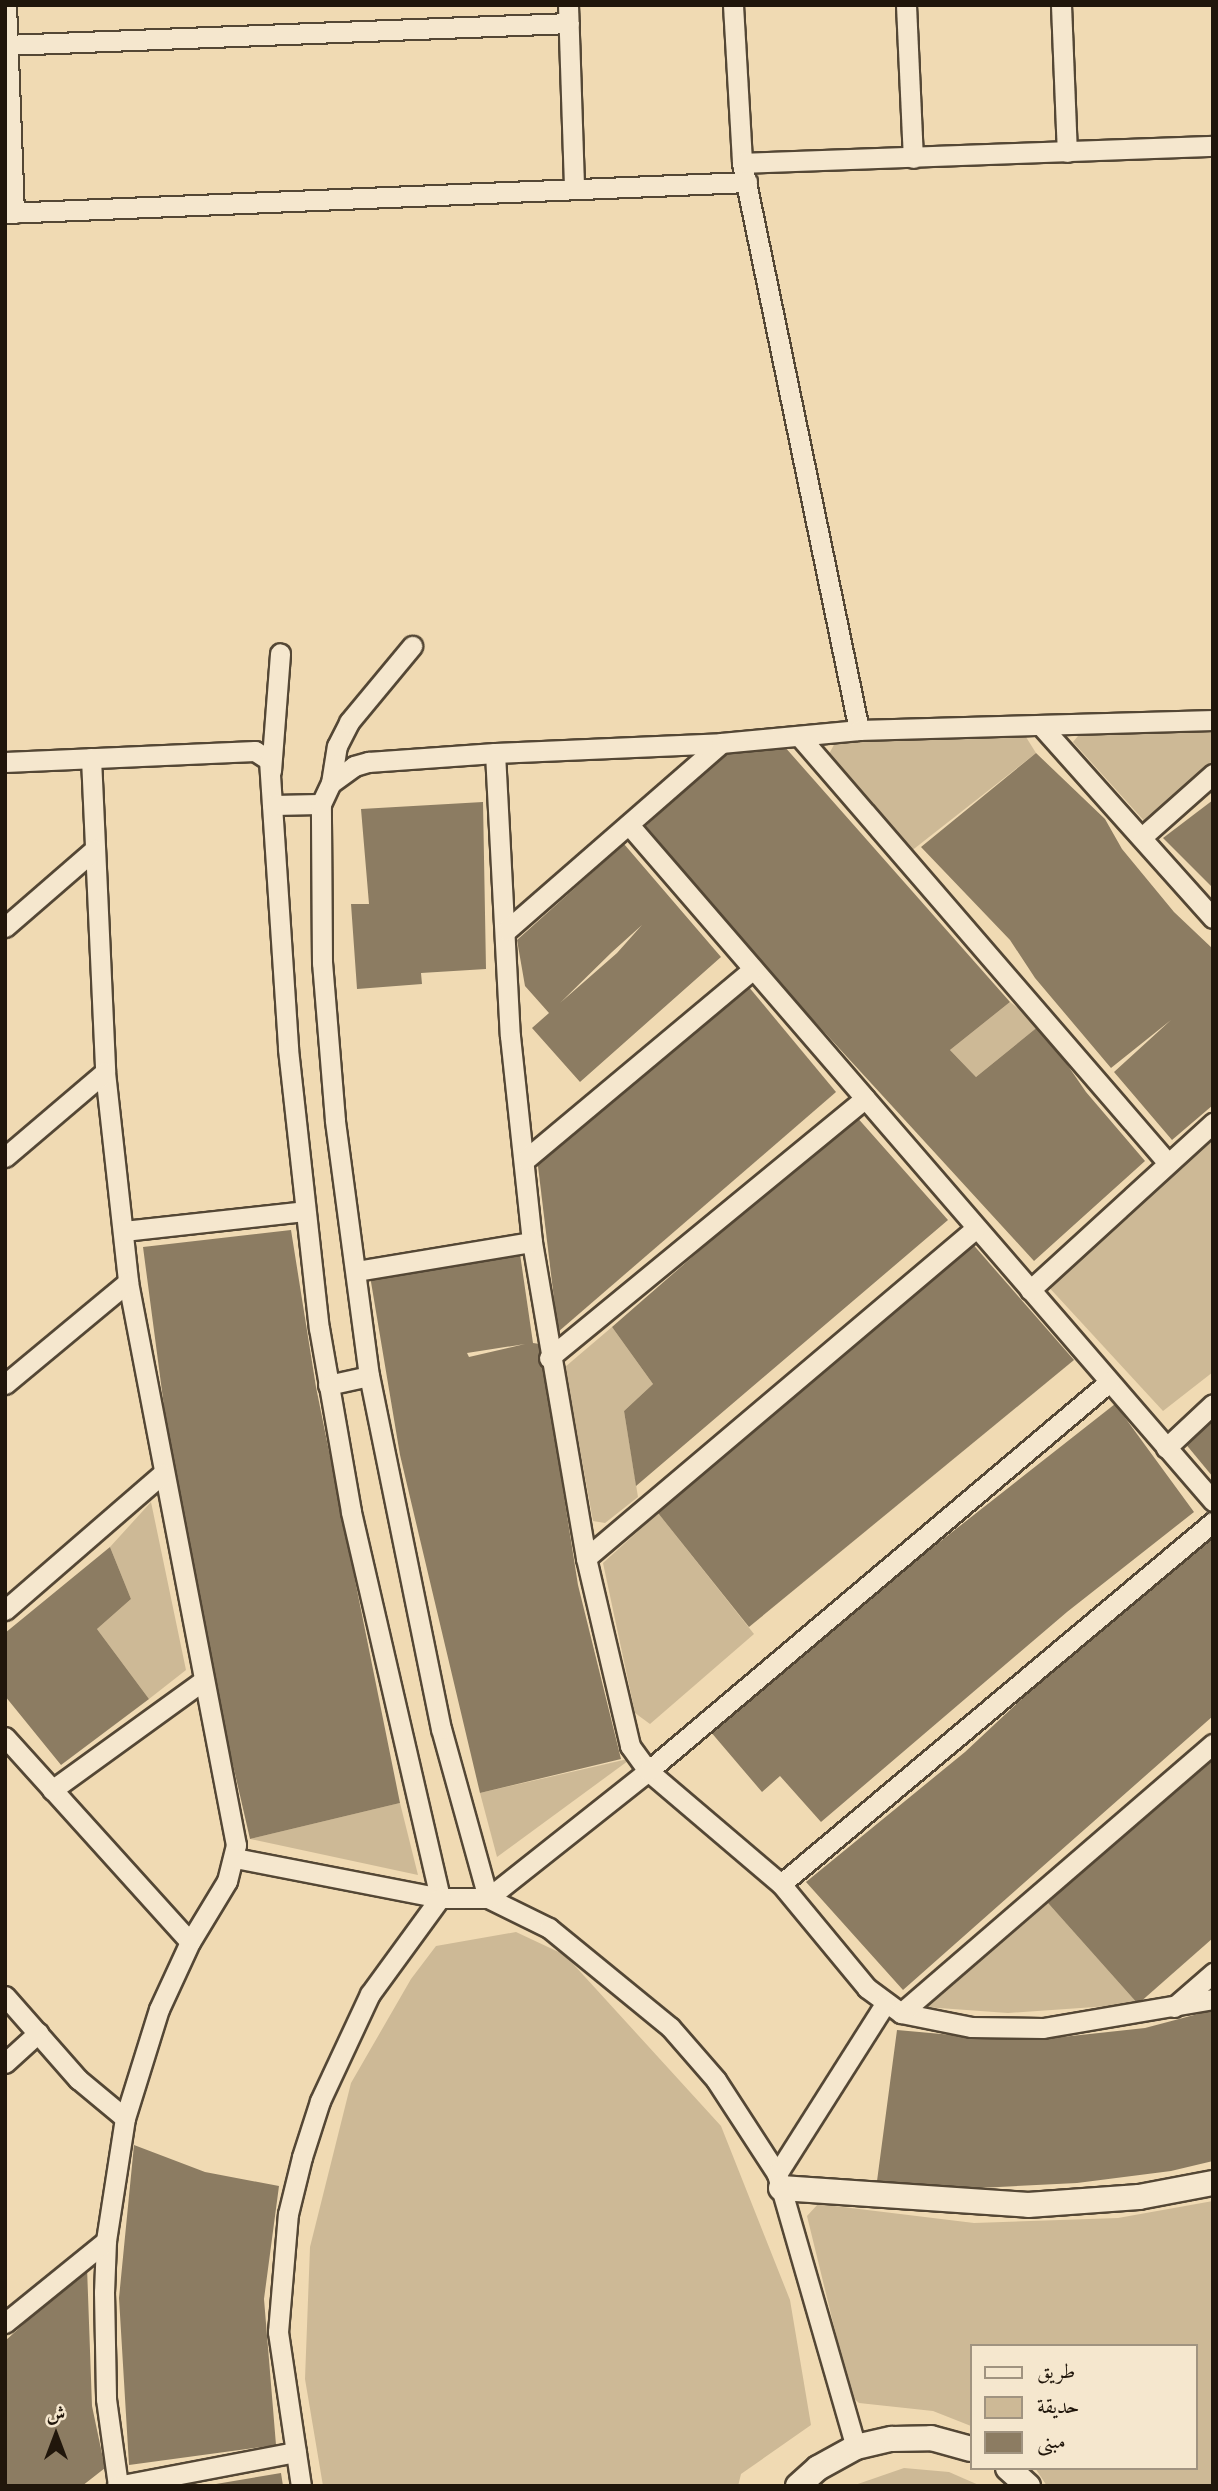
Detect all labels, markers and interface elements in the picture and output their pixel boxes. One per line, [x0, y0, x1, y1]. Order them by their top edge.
legend [970, 2344, 1197, 2470]
text: طريق [1037, 2358, 1075, 2385]
text: حديقة [1037, 2393, 1080, 2420]
north arrow [21, 2400, 91, 2470]
text: ش [47, 2402, 65, 2426]
text: مبنى [1037, 2428, 1066, 2455]

